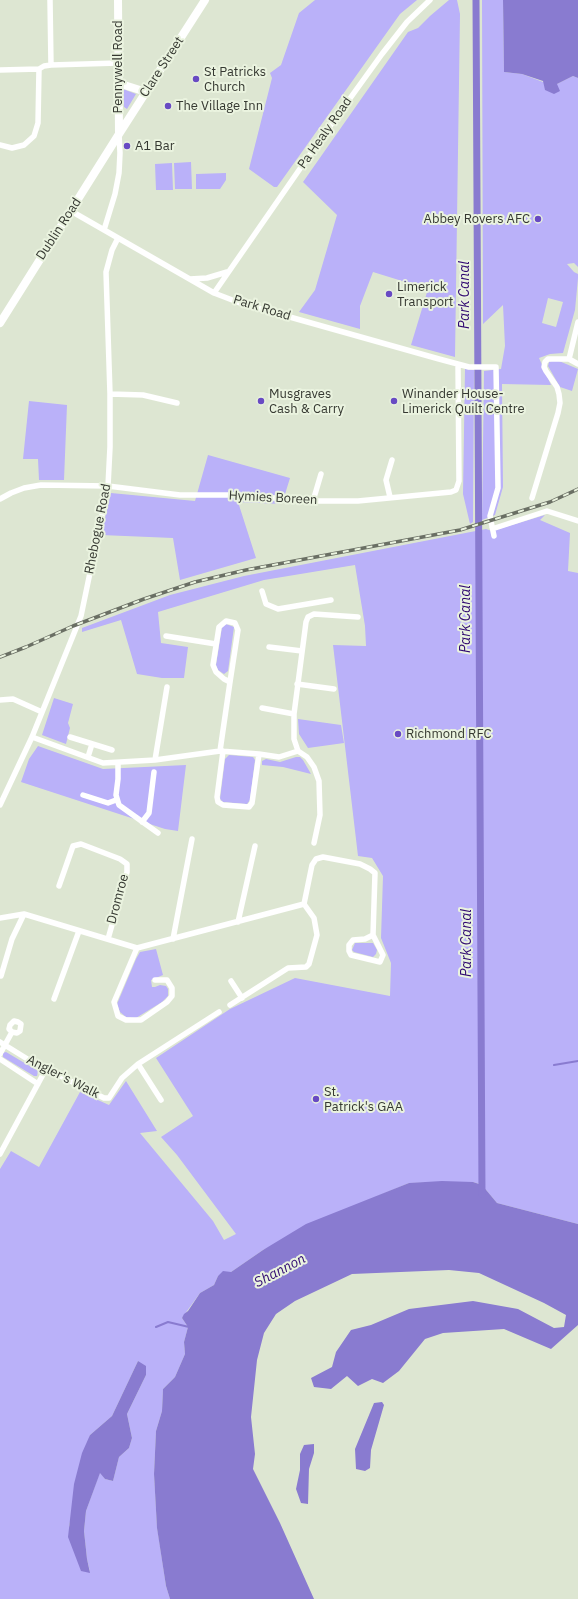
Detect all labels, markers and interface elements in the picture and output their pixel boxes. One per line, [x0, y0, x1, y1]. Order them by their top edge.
street label: Pennywell Road [110, 21, 126, 113]
street label: Clare Street [137, 34, 187, 100]
place label: St Patricks Church [204, 64, 266, 95]
marker: St Patricks Church [191, 74, 201, 84]
street label: Pa Healy Road [295, 94, 355, 172]
place label: The Village Inn [176, 98, 263, 114]
marker: The Village Inn [163, 101, 173, 111]
place label: A1 Bar [135, 138, 174, 154]
marker: A1 Bar [122, 141, 132, 151]
street label: Dublin Road [33, 195, 85, 263]
place label: Abbey Rovers AFC [424, 211, 530, 227]
marker: Abbey Rovers AFC [533, 214, 543, 224]
water label: Park Canal [457, 261, 473, 329]
place label: Limerick Transport [397, 279, 453, 310]
marker: Limerick Transport [384, 289, 394, 299]
street label: Park Road [231, 292, 293, 324]
place label: Musgraves Cash & Carry [269, 386, 344, 417]
place label: Winander House- Limerick Quilt Centre [402, 386, 525, 417]
marker: Musgraves Cash & Carry [256, 396, 266, 406]
marker: Winander House- Limerick Quilt Centre [389, 396, 399, 406]
street label: Rhebogue Road [82, 482, 114, 576]
street label: Hymies Boreen [228, 488, 318, 508]
water label: Park Canal [458, 585, 474, 653]
place label: Richmond RFC [406, 726, 492, 742]
marker: Richmond RFC [393, 729, 403, 739]
street label: Dromroe [104, 872, 132, 926]
water label: Park Canal [459, 909, 475, 977]
street label: Angler's Walk [24, 1052, 102, 1102]
place label: St. Patrick's GAA [324, 1084, 403, 1115]
marker: St. Patrick's GAA [311, 1094, 321, 1104]
water label: Shannon [252, 1251, 308, 1291]

